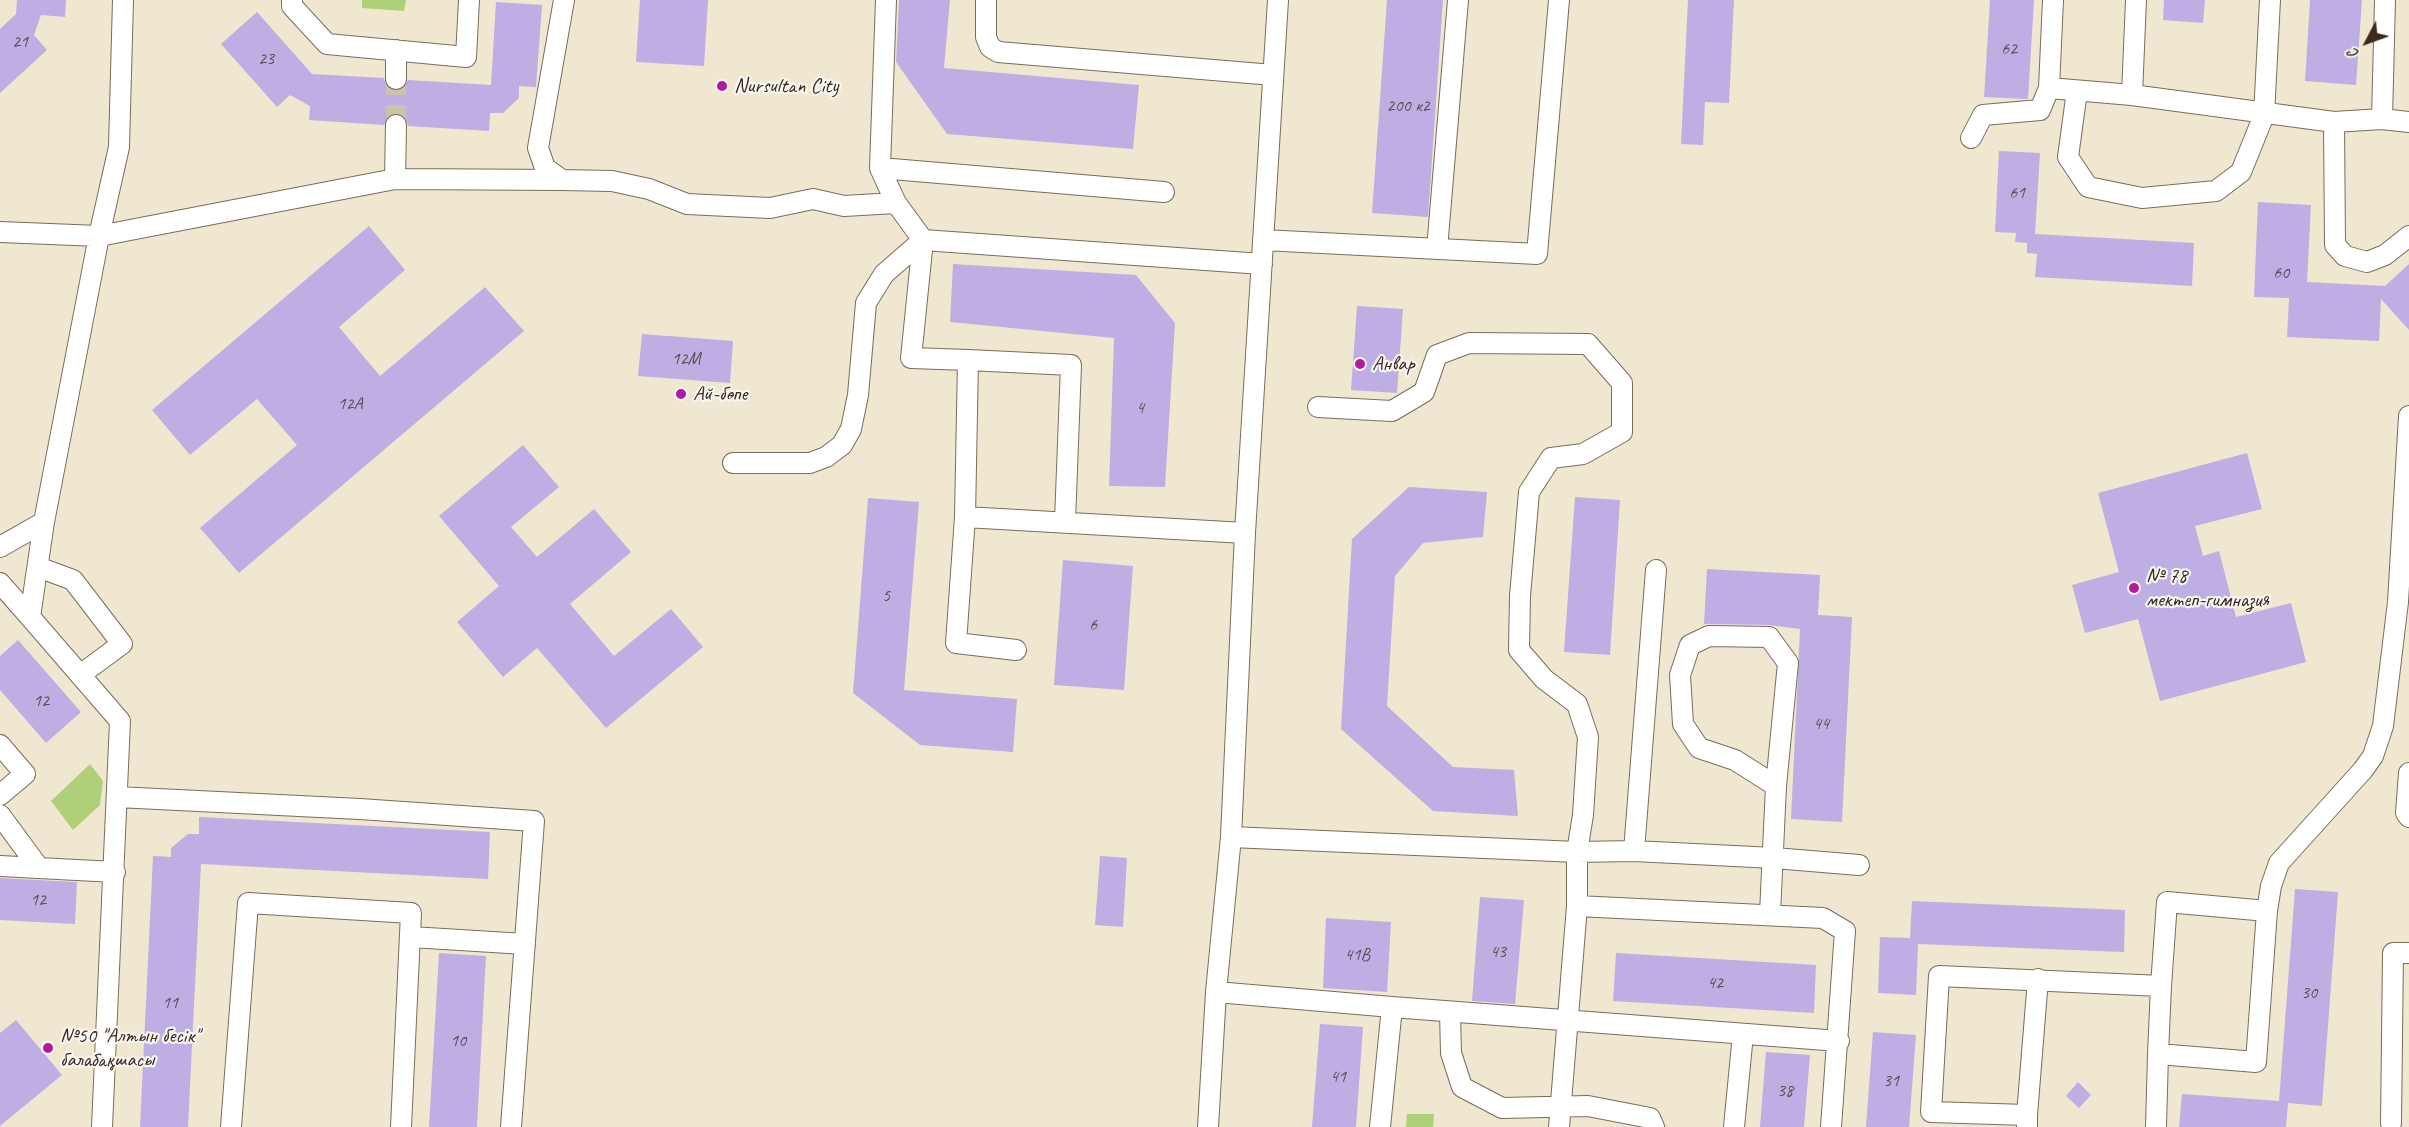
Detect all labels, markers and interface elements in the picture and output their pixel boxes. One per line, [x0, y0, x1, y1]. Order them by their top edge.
north arrow [2337, 12, 2397, 72]
house number: 21 [12, 31, 28, 53]
house number: 62 [2001, 38, 2017, 60]
text: С [2343, 44, 2364, 63]
house number: 23 [258, 48, 274, 70]
place label: Nursultan City [734, 73, 838, 99]
marker: Nursultan City [715, 79, 729, 93]
house number: 200 к2 [1386, 95, 1430, 117]
house number: 61 [2009, 182, 2025, 204]
house number: 60 [2273, 262, 2289, 284]
house number: 12М [671, 348, 701, 370]
place label: Анвар [1372, 351, 1414, 377]
marker: Анвар [1353, 357, 1367, 371]
place label: Ай-бөпе [693, 381, 747, 407]
marker: Ай-бөпе [674, 387, 688, 401]
house number: 12А [337, 393, 363, 415]
house number: 4 [1136, 397, 1144, 419]
place label: № 78 мектеп-гимназия [2146, 563, 2269, 613]
marker: № 78 мектеп-гимназия [2127, 581, 2141, 595]
house number: 5 [882, 585, 890, 607]
house number: 6 [1089, 614, 1097, 636]
house number: 12 [33, 690, 49, 712]
house number: 44 [1813, 713, 1829, 735]
house number: 12 [30, 889, 46, 911]
house number: 43 [1490, 941, 1506, 963]
house number: 41В [1344, 944, 1370, 966]
house number: 42 [1707, 972, 1723, 994]
house number: 30 [2301, 982, 2317, 1004]
house number: 11 [162, 992, 178, 1014]
place label: №50 "Алтын бесік" балабақшасы [60, 1023, 199, 1073]
house number: 10 [450, 1030, 466, 1052]
marker: №50 "Алтын бесік" балабақшасы [41, 1041, 55, 1055]
house number: 41 [1330, 1066, 1346, 1088]
house number: 31 [1883, 1070, 1899, 1092]
house number: 38 [1777, 1080, 1793, 1102]

